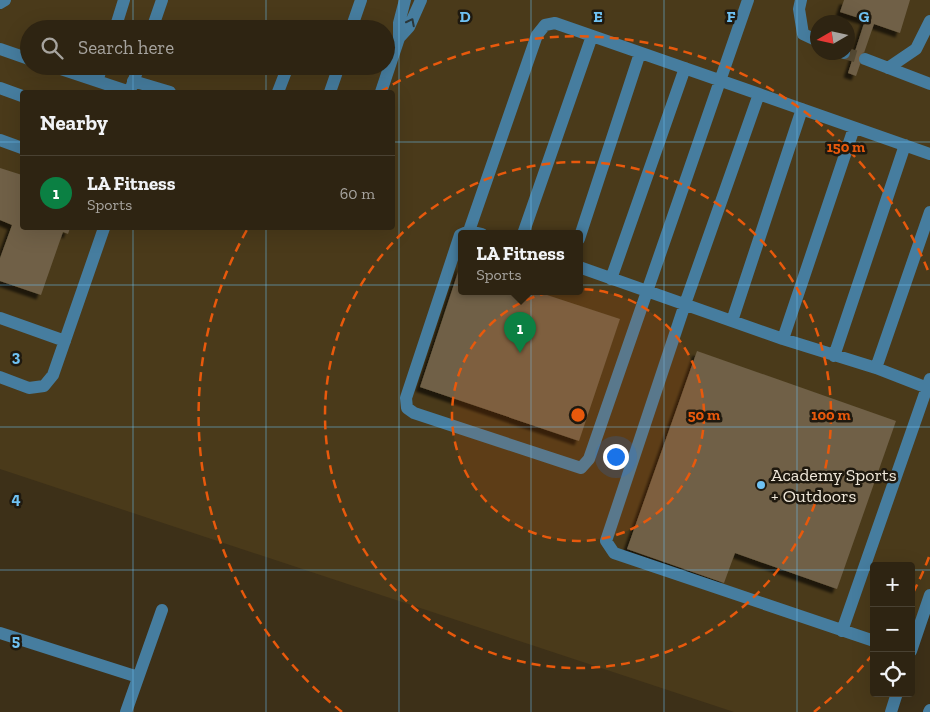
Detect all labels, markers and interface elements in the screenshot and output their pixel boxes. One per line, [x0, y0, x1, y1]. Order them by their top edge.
text: D [459, 7, 471, 26]
text: E [593, 7, 603, 26]
text: F [726, 7, 736, 26]
text: G [859, 7, 870, 26]
north arrow [810, 15, 855, 60]
one-way arrow [405, 18, 415, 27]
search box [20, 20, 395, 75]
icon: search [38, 34, 66, 62]
text: Search here [78, 36, 174, 59]
text: Nearby [40, 110, 108, 135]
text: 150 m [827, 138, 865, 156]
text: LA Fitness [87, 172, 176, 195]
text: 1 [53, 184, 59, 203]
text: 60 m [340, 184, 375, 203]
text: Sports [87, 195, 132, 214]
popup [458, 230, 583, 295]
text: LA Fitness [476, 242, 565, 265]
text: Sports [476, 265, 521, 284]
pin: 1 [504, 312, 536, 353]
text: 3 [12, 347, 21, 366]
centre of rings [569, 406, 587, 424]
text: 50 m [688, 406, 720, 424]
text: 100 m [811, 406, 851, 424]
your location [603, 444, 629, 470]
place label: Academy Sports + Outdoors [771, 464, 897, 507]
marker: Academy Sports + Outdoors [755, 479, 767, 491]
text: 4 [11, 489, 21, 508]
map controls [870, 562, 915, 697]
button: + [870, 562, 915, 607]
button: − [870, 607, 915, 652]
text: 5 [12, 631, 20, 650]
button: locate [870, 652, 915, 697]

